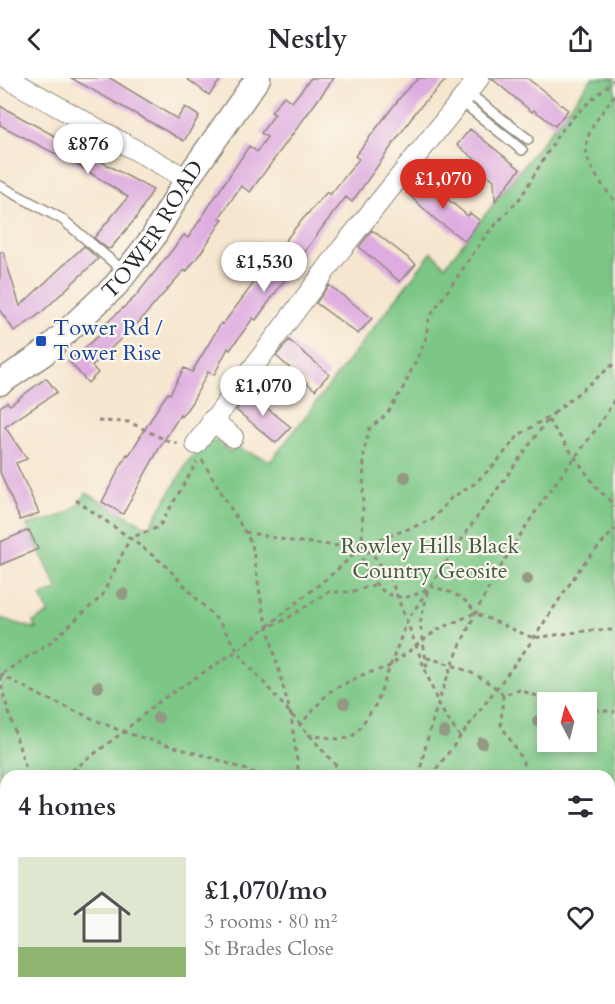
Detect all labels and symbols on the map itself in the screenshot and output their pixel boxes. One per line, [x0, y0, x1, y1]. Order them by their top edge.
pin: £876 [52, 124, 124, 175]
street label: TOWER ROAD [95, 154, 211, 306]
pin: £1,070 [394, 159, 492, 210]
pin: £1,530 [215, 242, 313, 293]
place label: Tower Rd / Tower Rise [53, 313, 163, 368]
marker: Tower Rd / Tower Rise [34, 334, 48, 348]
pin: £1,070 [214, 366, 312, 417]
park label: Rowley Hills Black Country Geosite [341, 531, 520, 586]
north arrow [537, 692, 597, 752]

